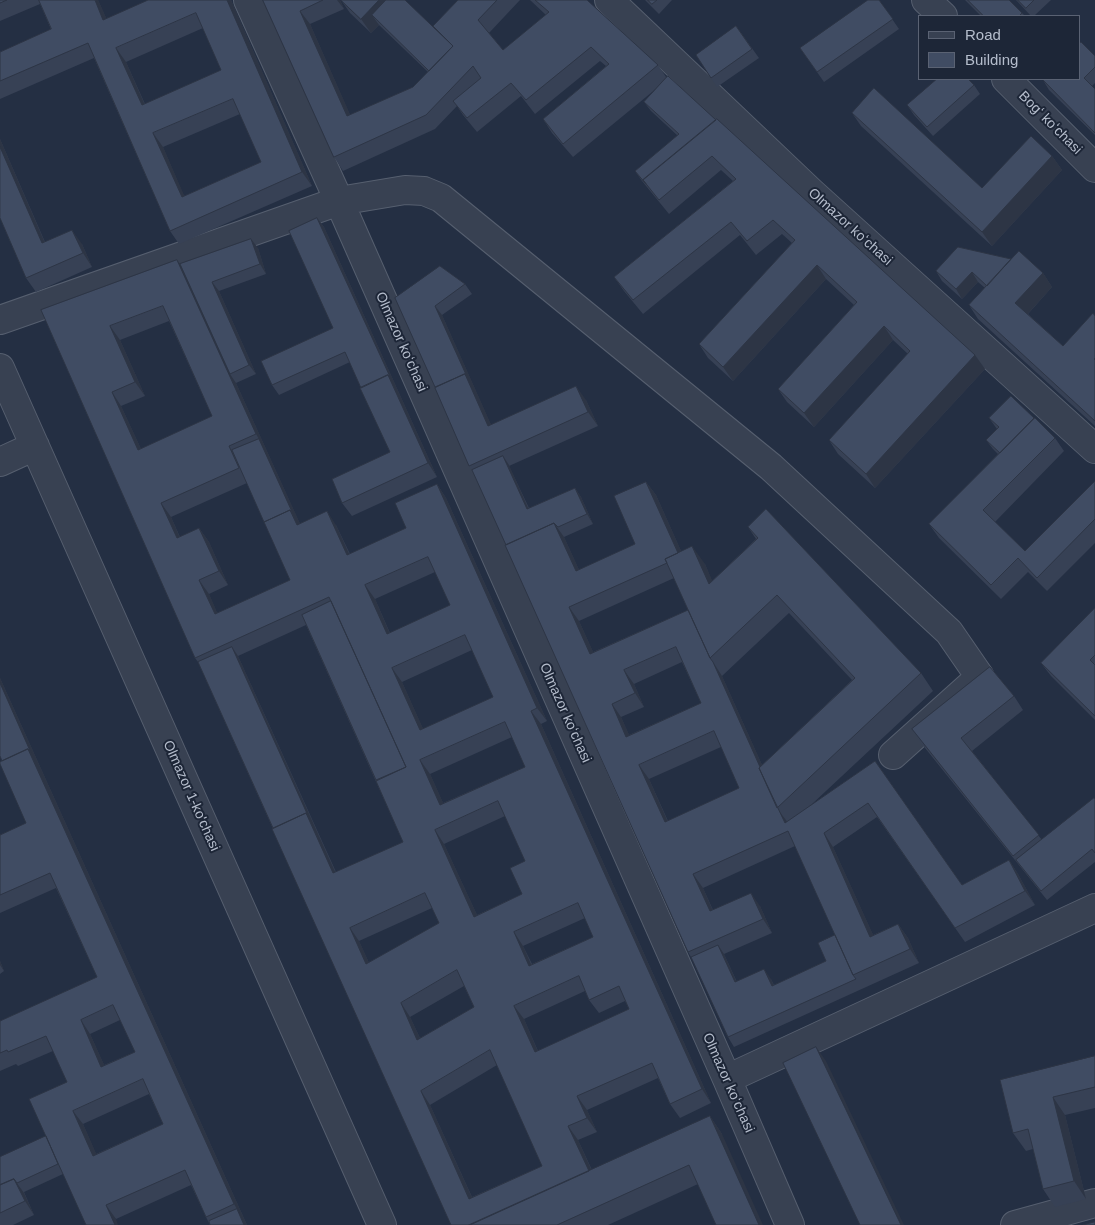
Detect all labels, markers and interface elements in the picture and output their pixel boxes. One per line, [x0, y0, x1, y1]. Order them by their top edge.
legend [918, 15, 1080, 80]
text: Road [965, 26, 1001, 43]
text: Building [965, 51, 1018, 68]
street label: Bogʻ koʻchasi [1015, 88, 1085, 158]
street label: Olmazor koʻchasi [804, 185, 896, 269]
street label: Olmazor koʻchasi [371, 290, 431, 394]
street label: Olmazor koʻchasi [535, 661, 595, 765]
street label: Olmazor 1-ko'chasi [159, 738, 223, 854]
street label: Olmazor koʻchasi [698, 1031, 758, 1135]

